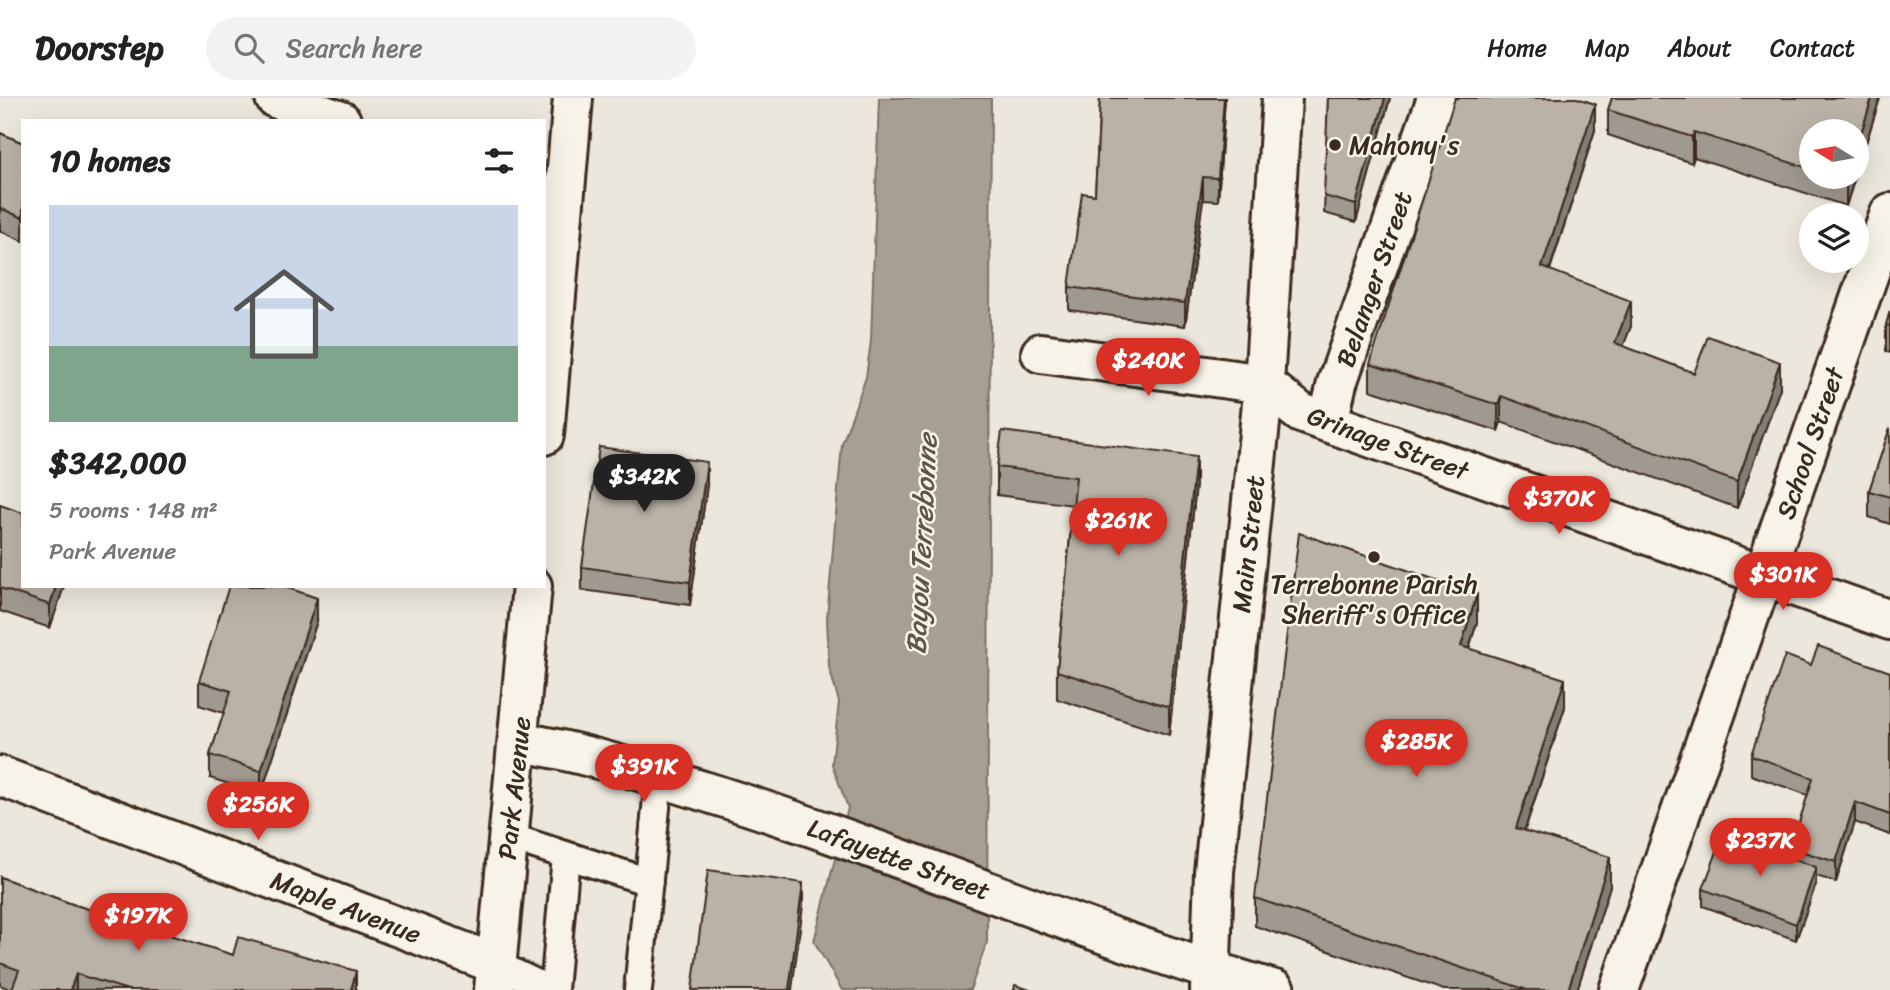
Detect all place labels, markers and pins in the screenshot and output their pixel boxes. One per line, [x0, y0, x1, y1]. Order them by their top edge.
place label: Mahony's [1349, 122, 1460, 168]
marker: Mahony's [1327, 137, 1343, 153]
pin: $240K [1099, 338, 1197, 398]
pin: $342K [595, 454, 693, 514]
pin: $370K [1510, 476, 1608, 536]
pin: $261K [1069, 498, 1167, 558]
marker: Terrebonne Parish Sheriff's Office [1366, 549, 1382, 565]
pin: $301K [1734, 552, 1832, 612]
place label: Terrebonne Parish Sheriff's Office [1270, 561, 1478, 637]
pin: $285K [1367, 720, 1465, 779]
pin: $391K [595, 744, 693, 804]
pin: $256K [209, 782, 307, 842]
pin: $237K [1711, 818, 1809, 878]
pin: $197K [89, 894, 187, 953]

